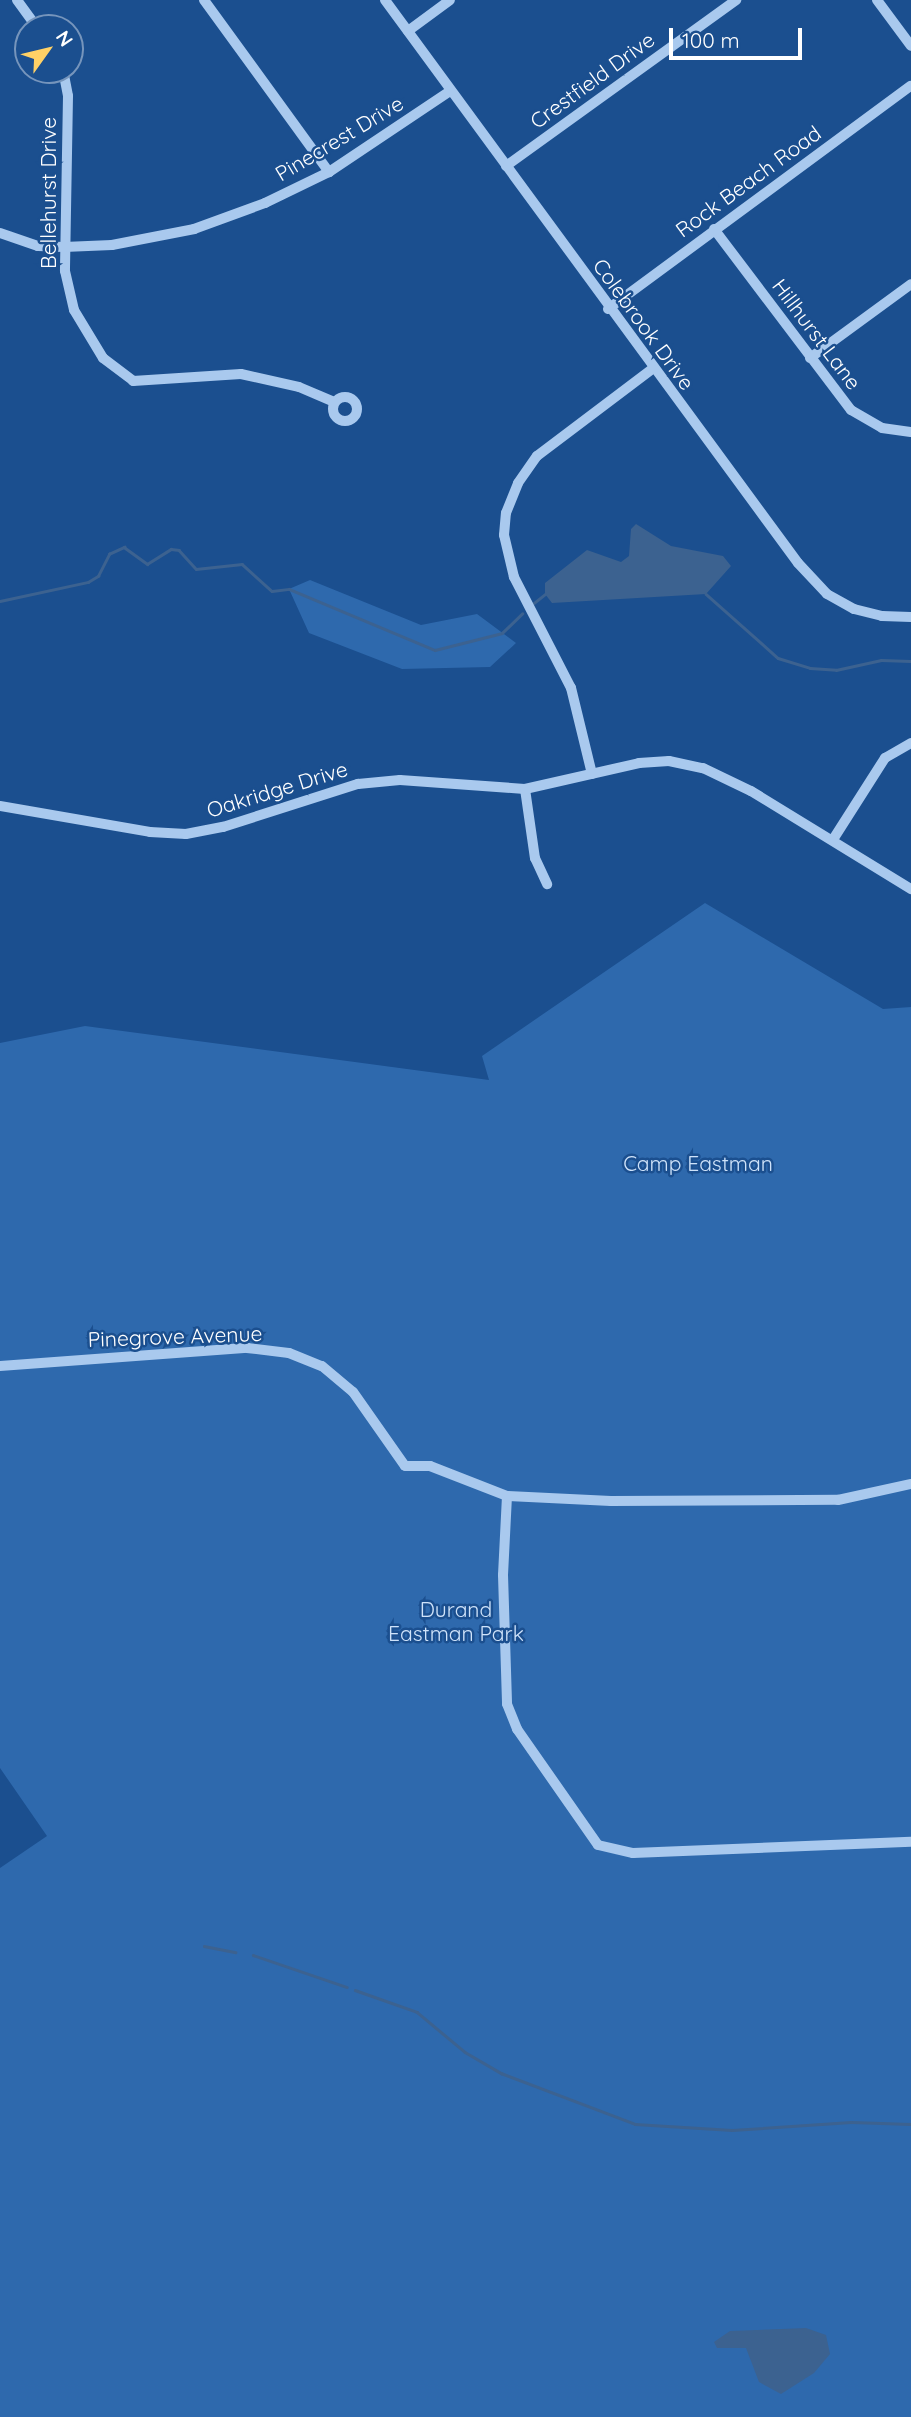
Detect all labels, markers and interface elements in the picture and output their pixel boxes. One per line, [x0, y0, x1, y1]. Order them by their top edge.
north arrow [14, 14, 84, 84]
scale bar [673, 14, 806, 58]
text: N [51, 26, 79, 51]
street label: Crestfield Drive [525, 26, 659, 134]
text: 100 m [682, 27, 740, 53]
street label: Pinecrest Drive [271, 90, 407, 186]
street label: Bellehurst Drive [35, 117, 61, 269]
street label: Rock Beach Road [670, 120, 826, 242]
street label: Colebrook Drive [588, 253, 700, 395]
street label: Hillhurst Lane [767, 274, 867, 394]
street label: Oakridge Drive [203, 756, 351, 822]
park label: Camp Eastman [623, 1150, 773, 1176]
street label: Pinegrove Avenue [87, 1320, 263, 1352]
park label: Durand Eastman Park [388, 1596, 524, 1646]

